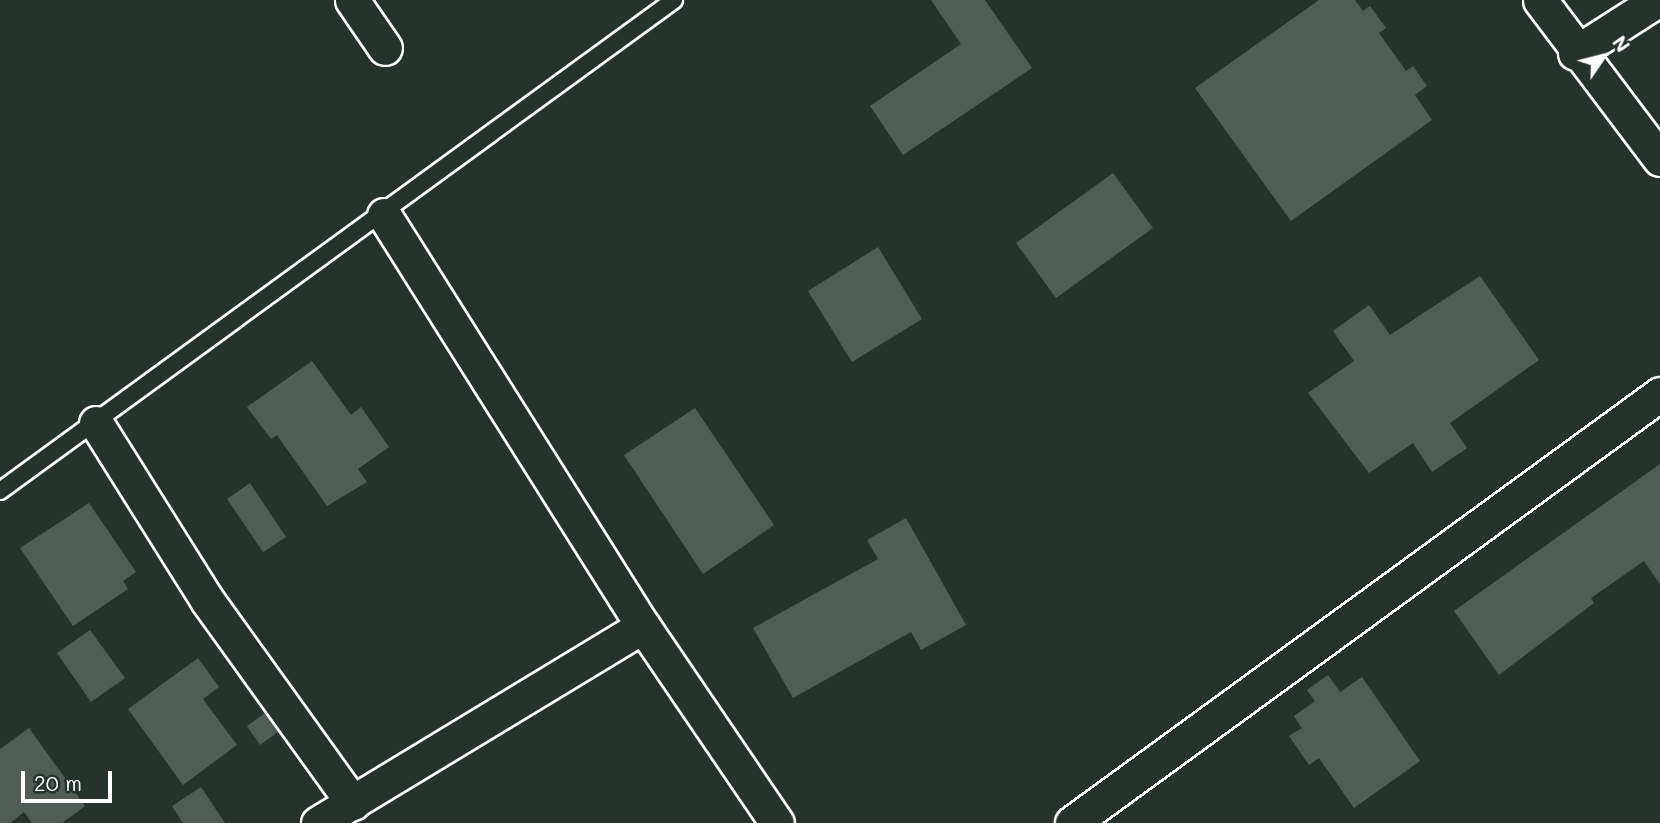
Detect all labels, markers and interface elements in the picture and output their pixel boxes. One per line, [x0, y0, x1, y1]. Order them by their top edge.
north arrow [1569, 21, 1639, 91]
text: N [1607, 31, 1636, 57]
scale bar [24, 756, 116, 800]
text: 20 m [34, 769, 82, 796]

